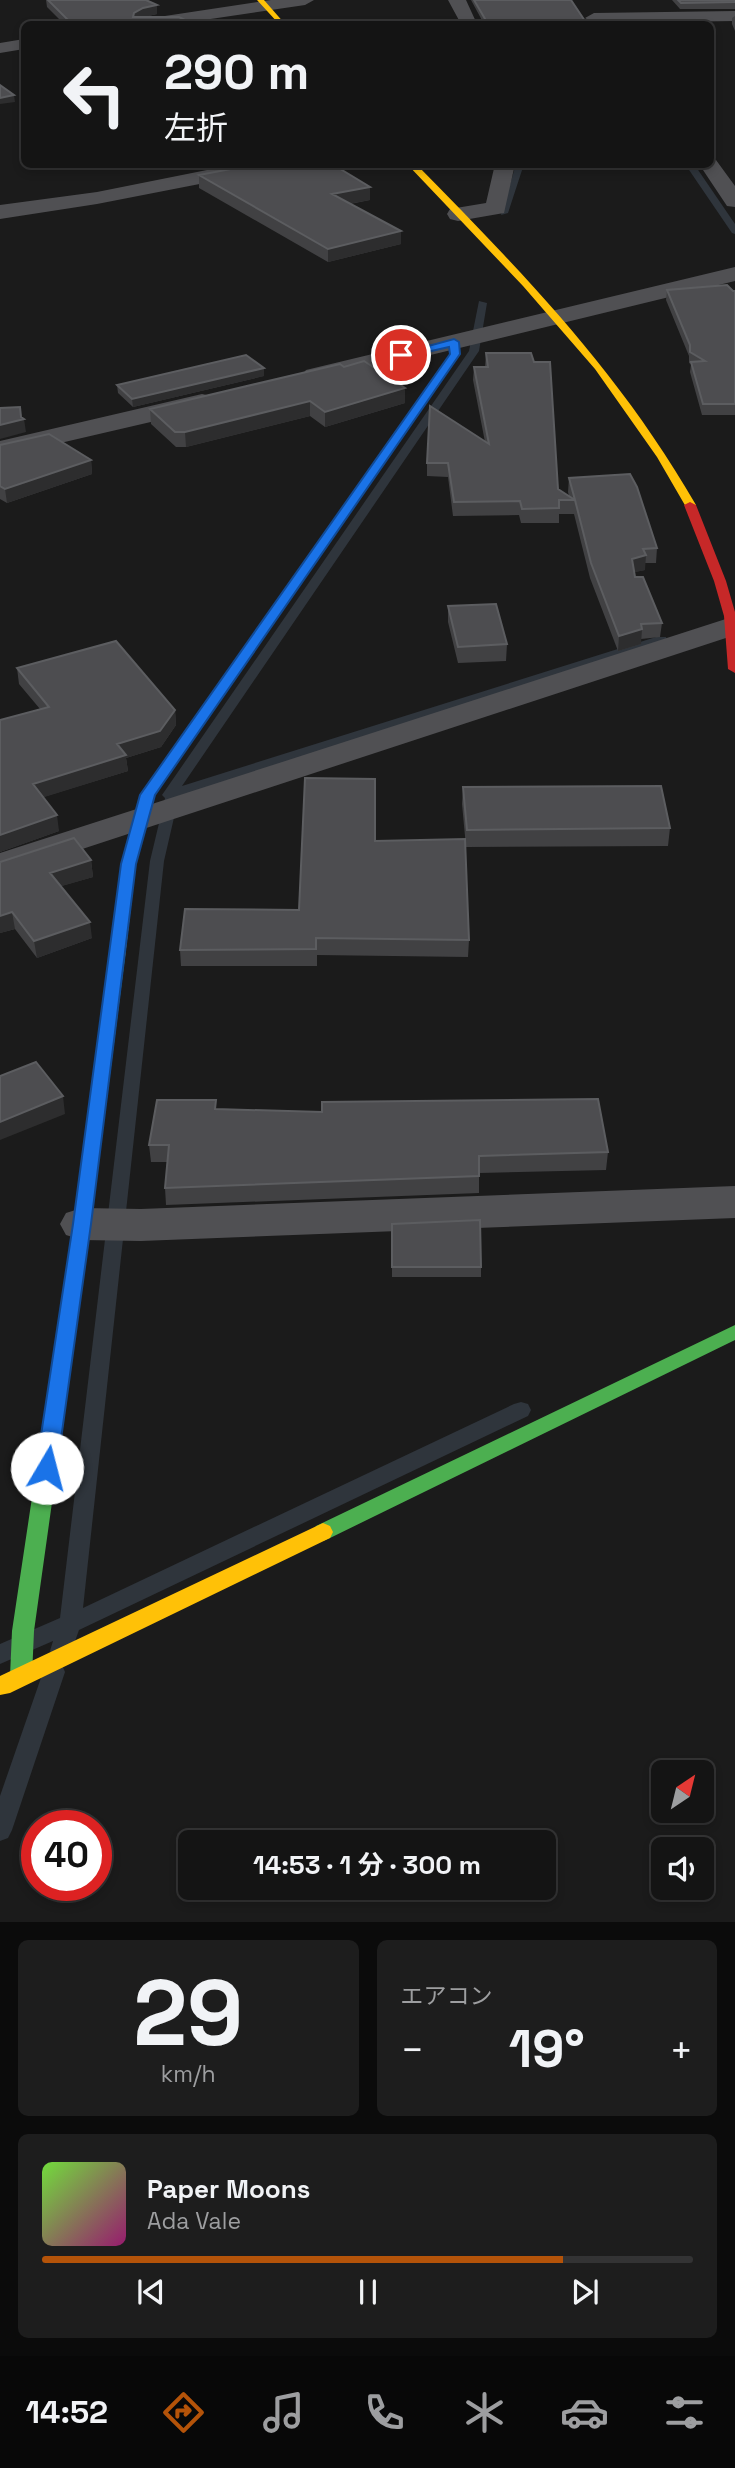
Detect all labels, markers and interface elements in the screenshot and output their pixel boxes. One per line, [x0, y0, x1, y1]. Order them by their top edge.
text: 290 m [164, 41, 309, 103]
icon: left [49, 49, 140, 140]
text: 左折 [164, 108, 228, 148]
pin [371, 325, 431, 385]
icon: arrive [382, 336, 420, 374]
position arrow [10, 1431, 84, 1505]
north arrow [651, 1760, 714, 1824]
map controls [651, 1760, 714, 1900]
speed limit sign: 40 [21, 1810, 112, 1901]
button: sound [651, 1837, 714, 1900]
text: 14:53 · 1 分 · 300 m [253, 1848, 481, 1882]
text: 29 [133, 1955, 243, 2072]
text: エアコン [401, 1981, 493, 2011]
text: 19° [509, 2016, 585, 2082]
text: − [401, 2026, 424, 2074]
text: + [669, 2026, 693, 2074]
text: km/h [161, 2059, 216, 2089]
text: Paper Moons [147, 2172, 310, 2206]
text: Ada Vale [147, 2206, 241, 2236]
icon: previous [132, 2273, 170, 2311]
icon: pause [349, 2273, 387, 2311]
icon: next [566, 2273, 604, 2311]
icon: directions [159, 2388, 208, 2437]
icon: music [259, 2388, 308, 2437]
icon: phone [360, 2388, 409, 2437]
icon: climate [460, 2388, 509, 2437]
icon: car [560, 2388, 609, 2437]
icon: filters [660, 2388, 709, 2437]
text: 14:52 [26, 2392, 108, 2432]

